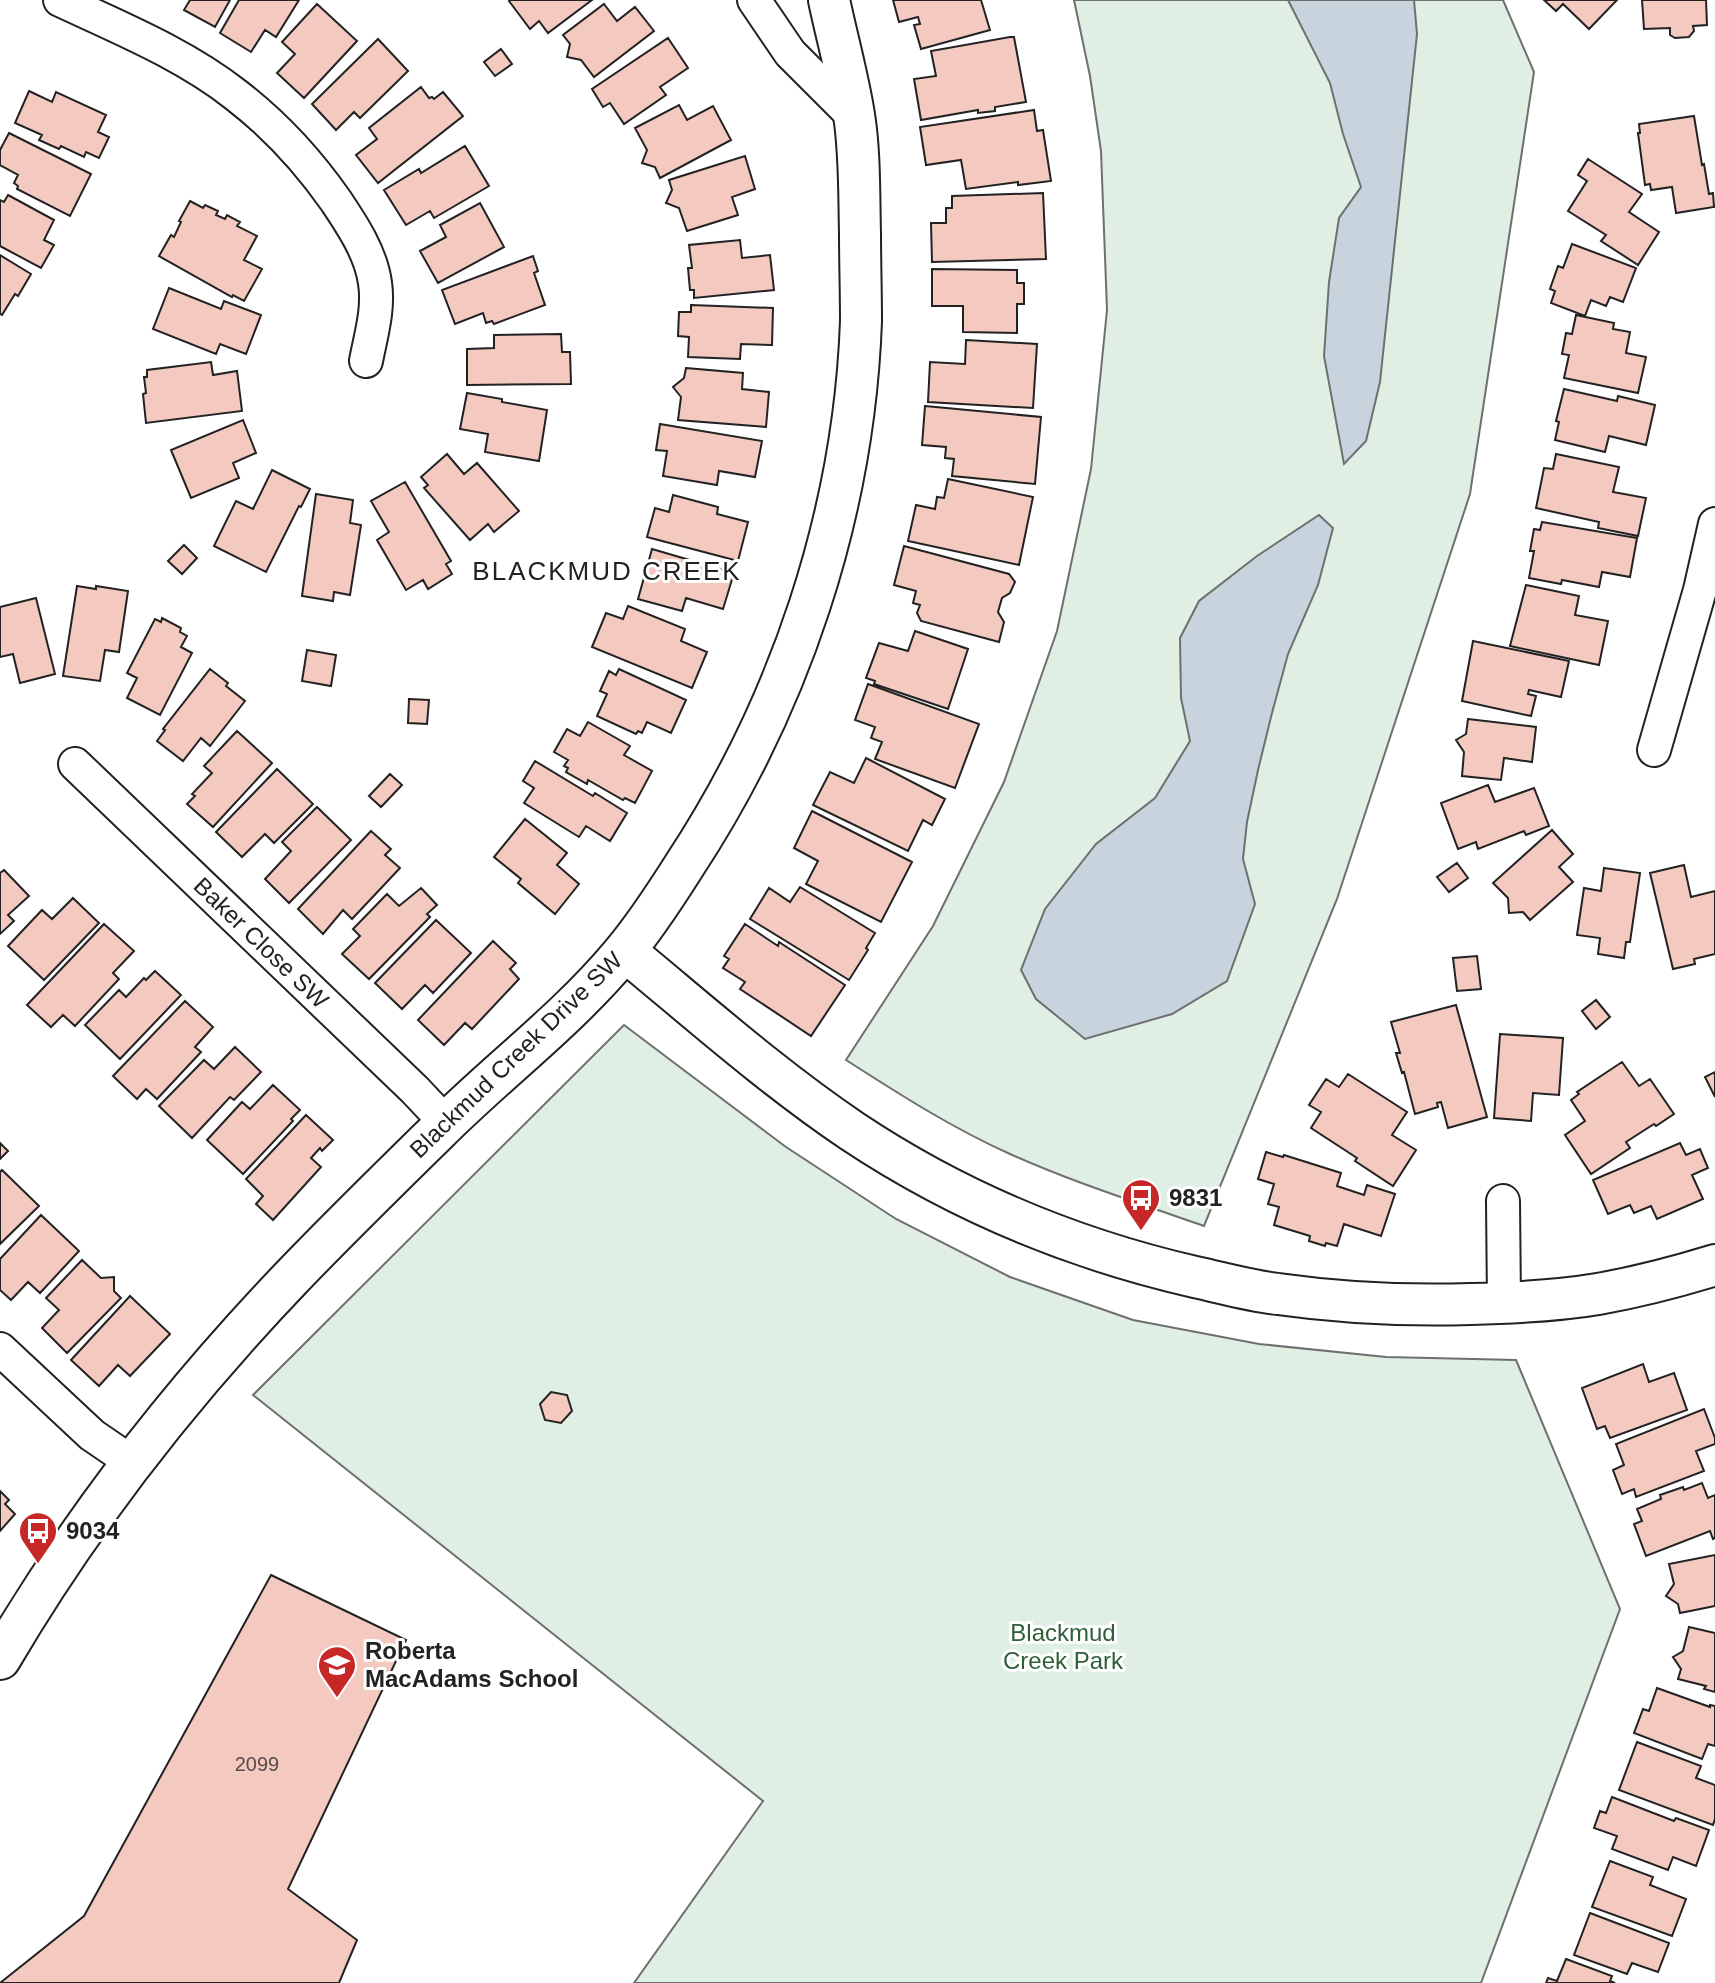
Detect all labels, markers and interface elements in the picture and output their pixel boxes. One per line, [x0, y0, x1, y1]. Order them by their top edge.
district label: BLACKMUD CREEK [472, 556, 742, 586]
street label: Baker Close SW [189, 872, 334, 1014]
street label: Blackmud Creek Drive SW [404, 946, 627, 1163]
bus stop icon: 9831 [1120, 1177, 1162, 1232]
place label: 9831 [1169, 1184, 1222, 1211]
bus stop icon: 9034 [17, 1510, 59, 1565]
place label: 9034 [66, 1517, 120, 1544]
park label: Blackmud Creek Park [1003, 1619, 1124, 1674]
place label: Roberta MacAdams School [365, 1637, 578, 1692]
school or university icon: Roberta MacAdams School [316, 1644, 358, 1699]
house number: 2099 [235, 1753, 279, 1775]

